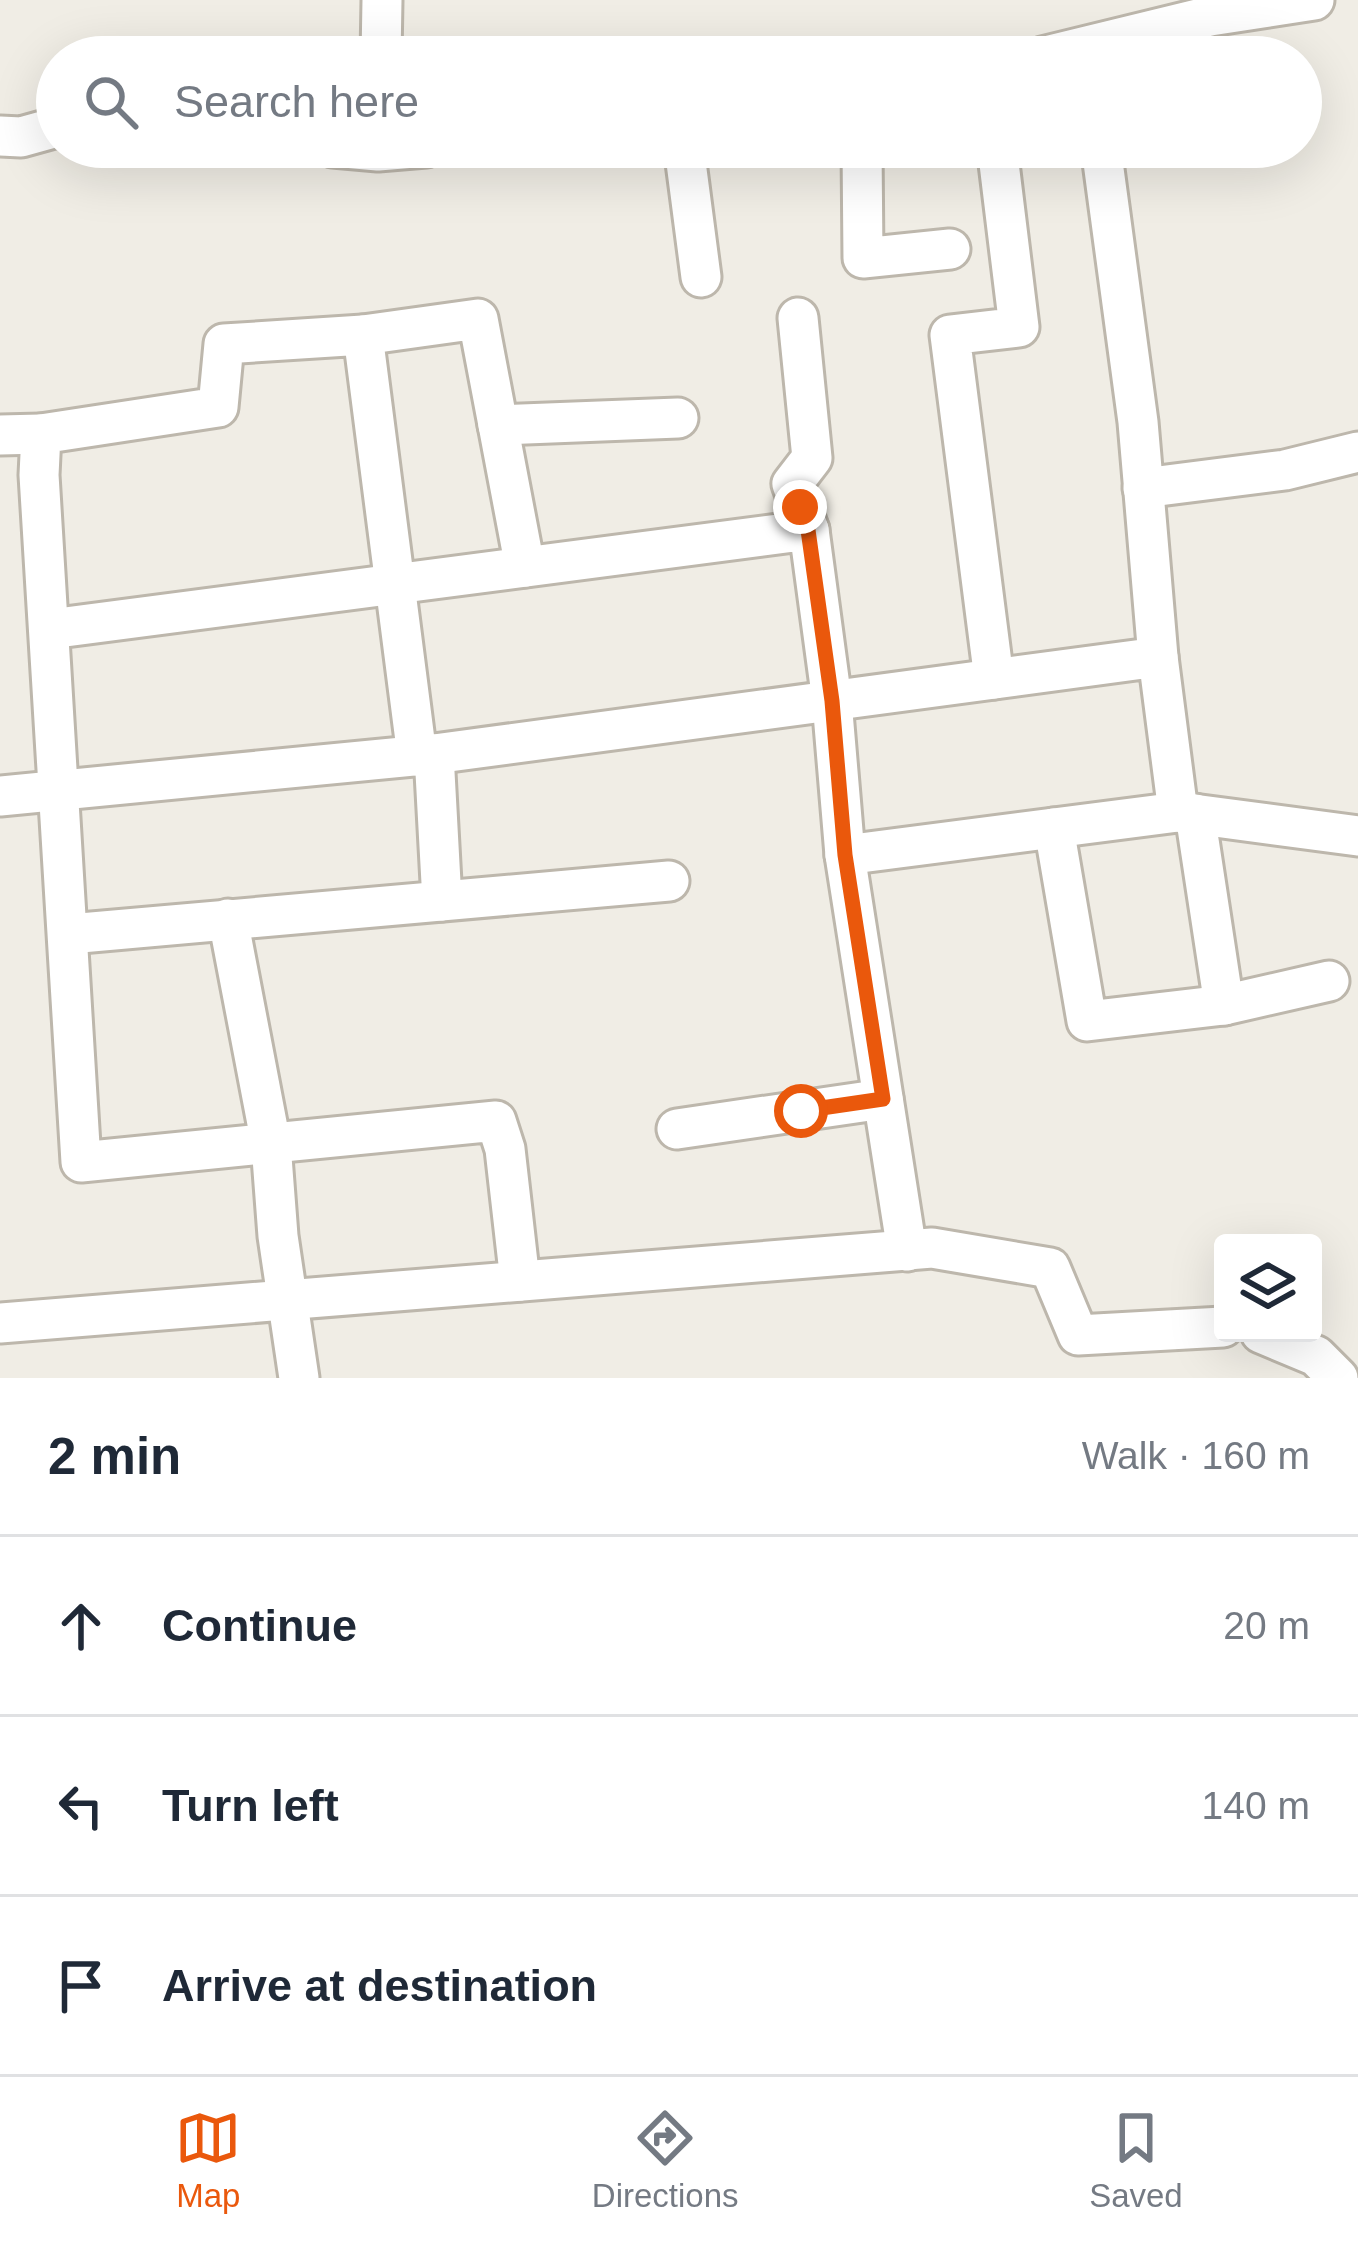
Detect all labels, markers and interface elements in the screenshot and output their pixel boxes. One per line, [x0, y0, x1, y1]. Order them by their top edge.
search box [36, 36, 1322, 168]
icon: search [78, 69, 144, 135]
text: Search here [174, 76, 419, 127]
route end [773, 480, 827, 534]
route start [774, 1084, 828, 1138]
map controls [1214, 1234, 1322, 1342]
button: layers [1214, 1234, 1322, 1342]
text: 2 min [48, 1428, 181, 1485]
text: Walk · 160 m [1082, 1434, 1310, 1477]
icon: ahead [48, 1593, 114, 1659]
text: Continue [162, 1600, 357, 1651]
text: 20 m [1223, 1604, 1310, 1647]
icon: left [48, 1773, 114, 1839]
text: Turn left [162, 1780, 339, 1831]
text: 140 m [1202, 1784, 1310, 1827]
icon: arrive [48, 1953, 114, 2019]
text: Arrive at destination [162, 1960, 597, 2011]
tab: Map [175, 2105, 241, 2215]
tab: Directions [592, 2105, 739, 2215]
tab: Saved [1089, 2105, 1183, 2215]

